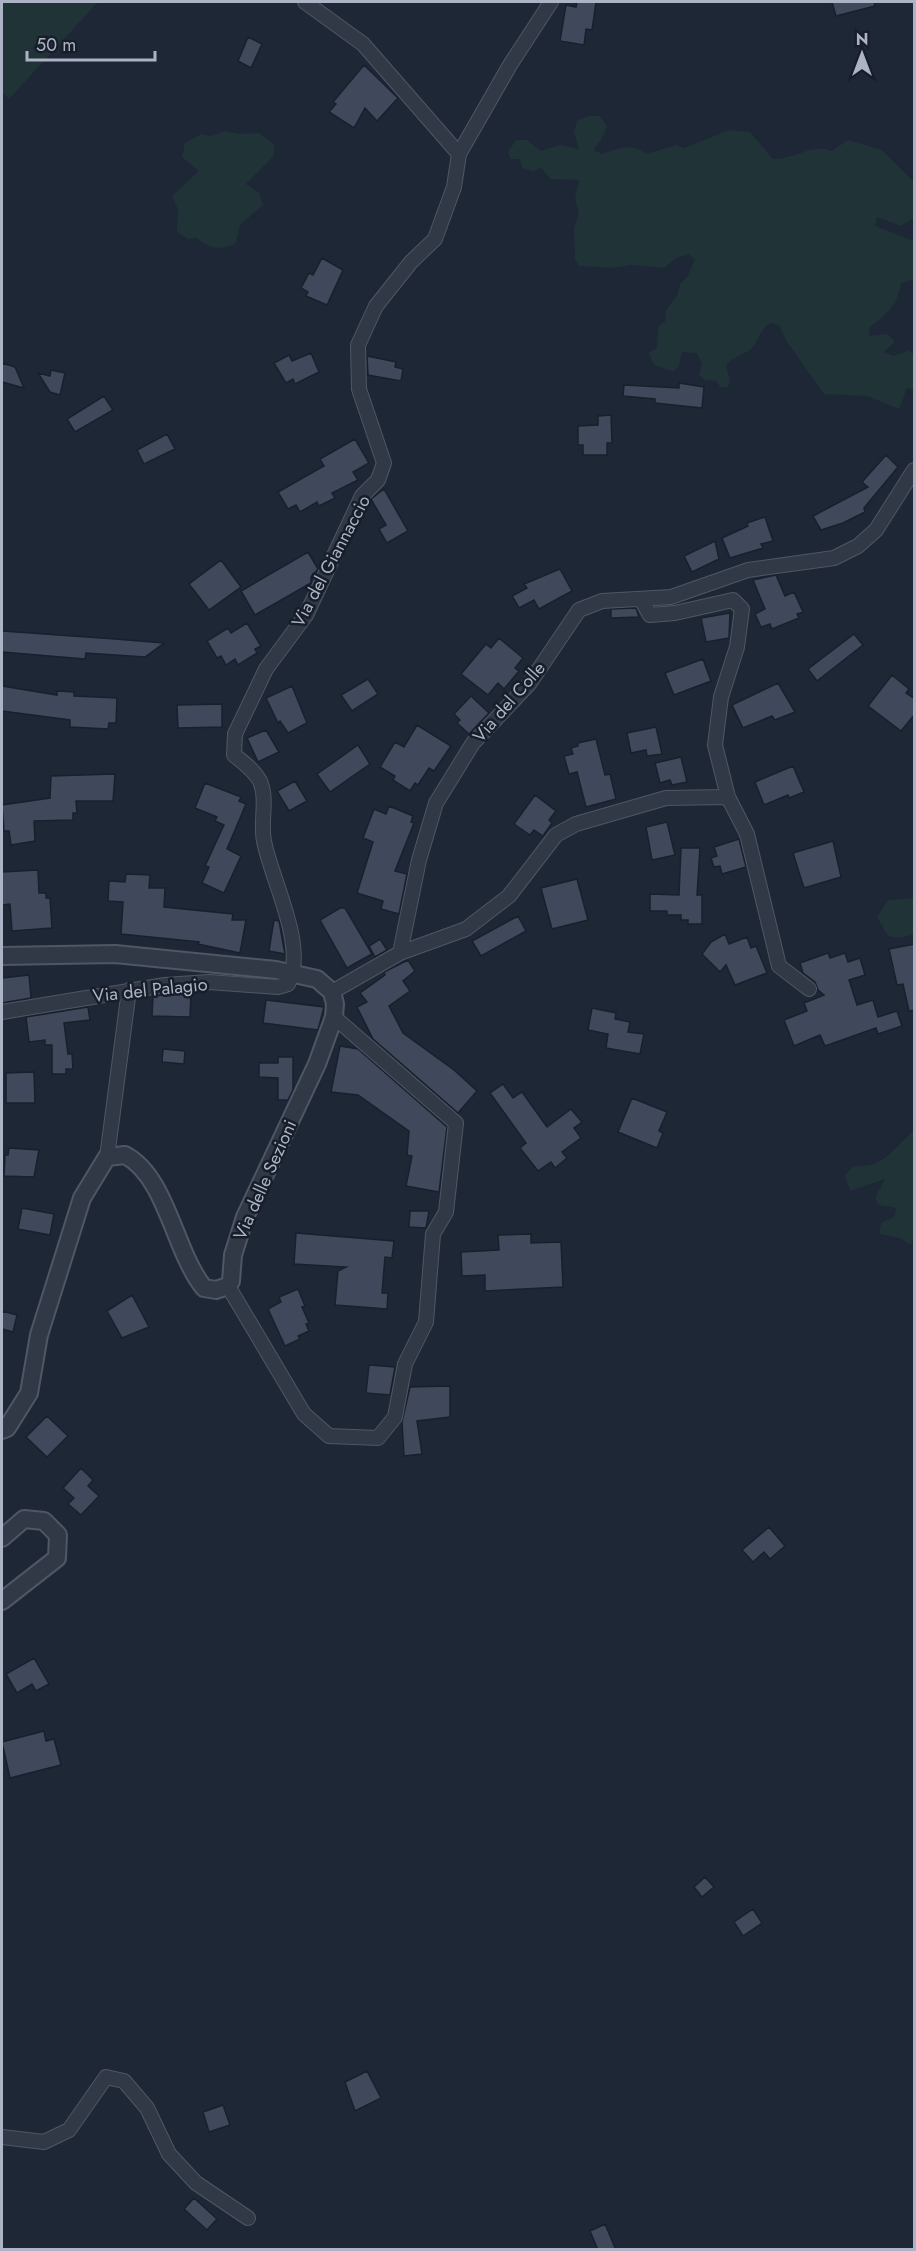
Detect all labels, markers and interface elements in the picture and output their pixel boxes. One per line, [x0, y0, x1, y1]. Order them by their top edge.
scale bar [27, 24, 154, 62]
north arrow [832, 24, 892, 84]
text: N [856, 28, 868, 51]
text: 50 m [36, 32, 76, 58]
street label: Via del Giannaccio [285, 490, 377, 632]
street label: Via del Colle [467, 656, 551, 748]
street label: Via del Palagio [91, 971, 209, 1009]
street label: Via delle Sezioni [227, 1116, 303, 1244]

